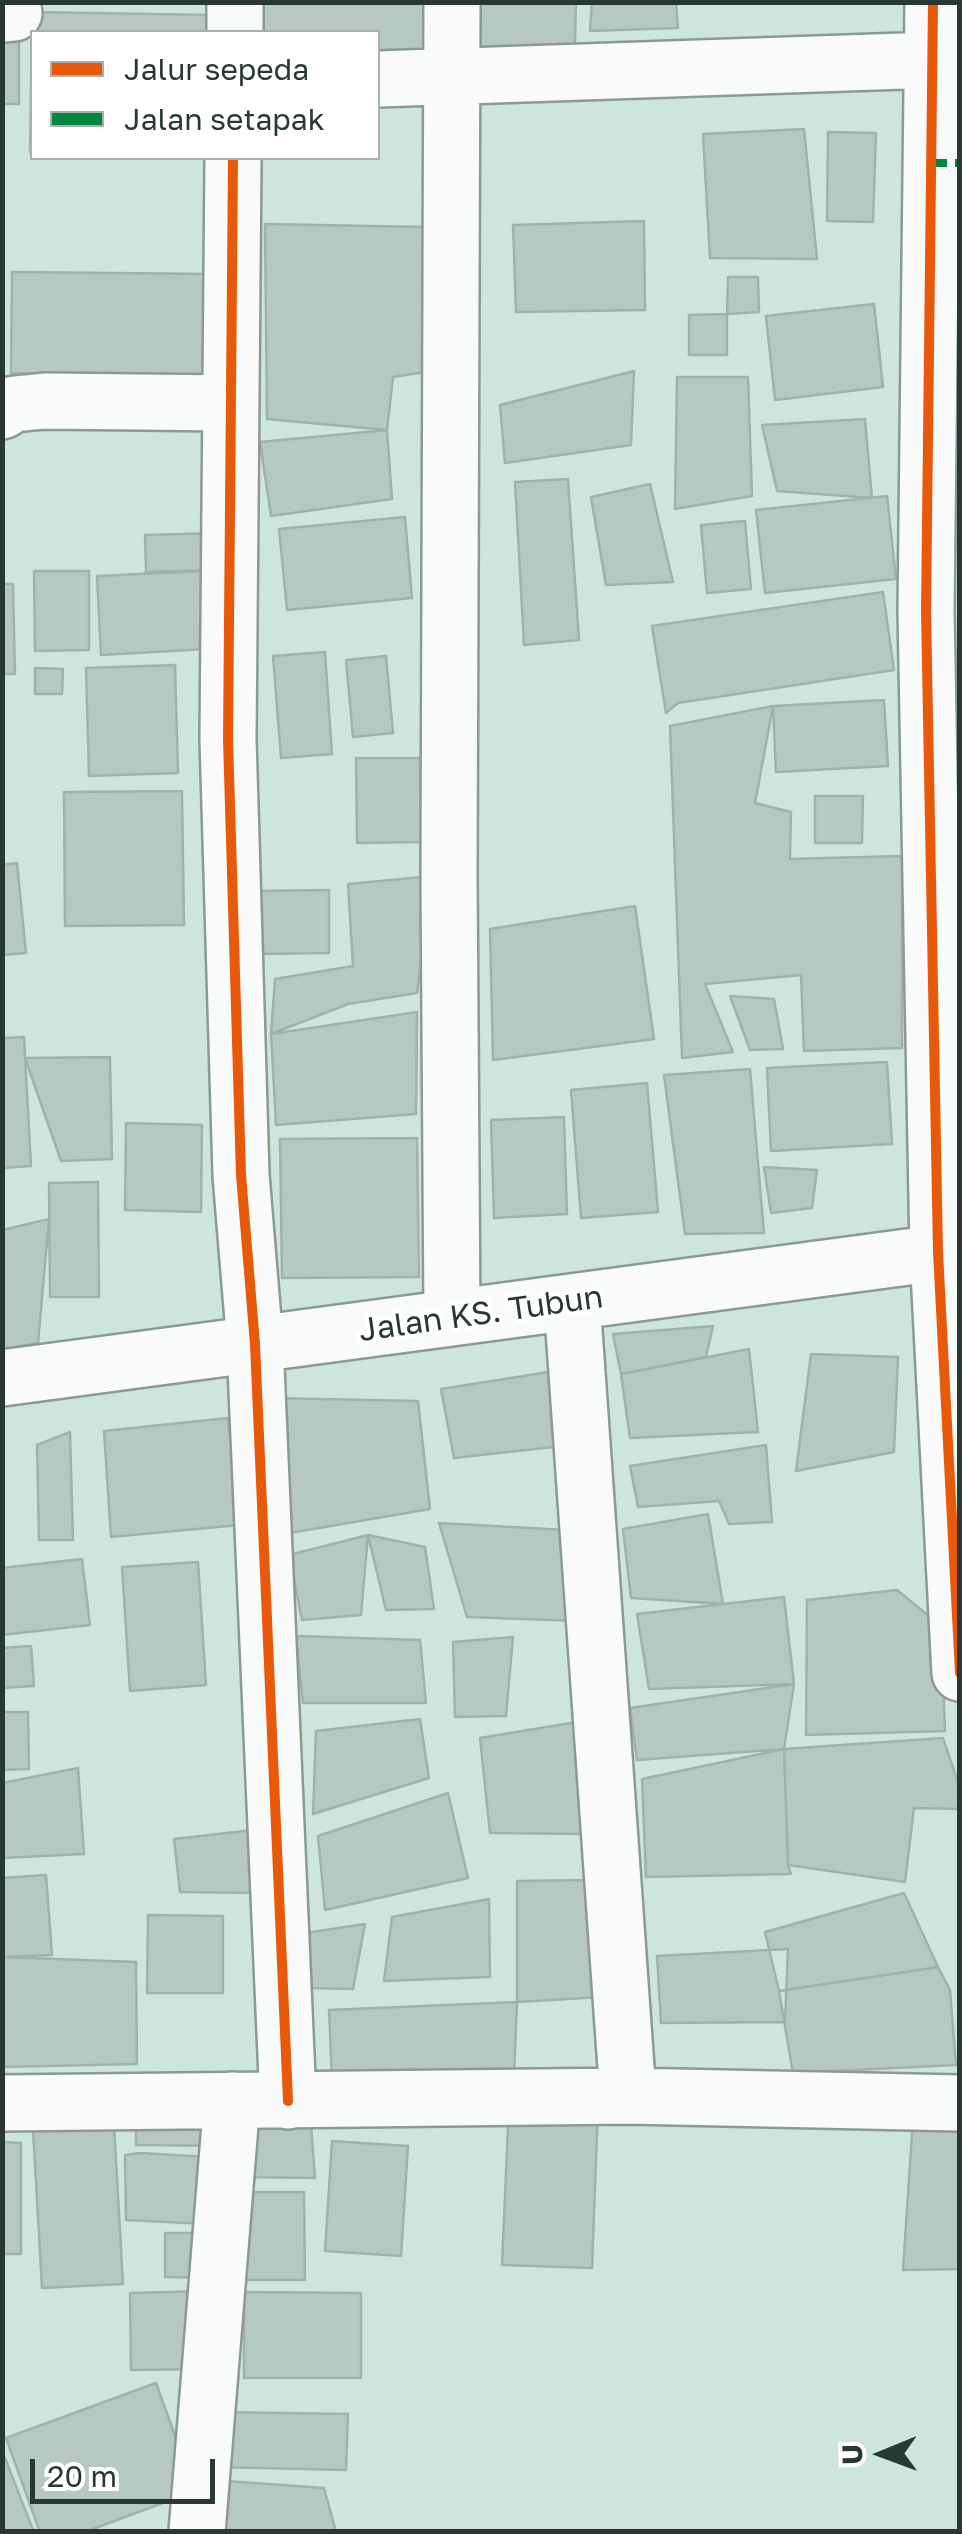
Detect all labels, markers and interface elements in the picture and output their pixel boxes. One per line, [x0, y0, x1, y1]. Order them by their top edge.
legend [30, 30, 380, 160]
text: Jalur sepeda [124, 51, 309, 87]
text: Jalan setapak [124, 101, 325, 137]
street label: Jalan KS. Tubun [356, 1278, 606, 1350]
north arrow [832, 2404, 932, 2504]
scale bar [35, 2439, 220, 2501]
text: U [835, 2444, 868, 2465]
text: 20 m [47, 2458, 117, 2494]

